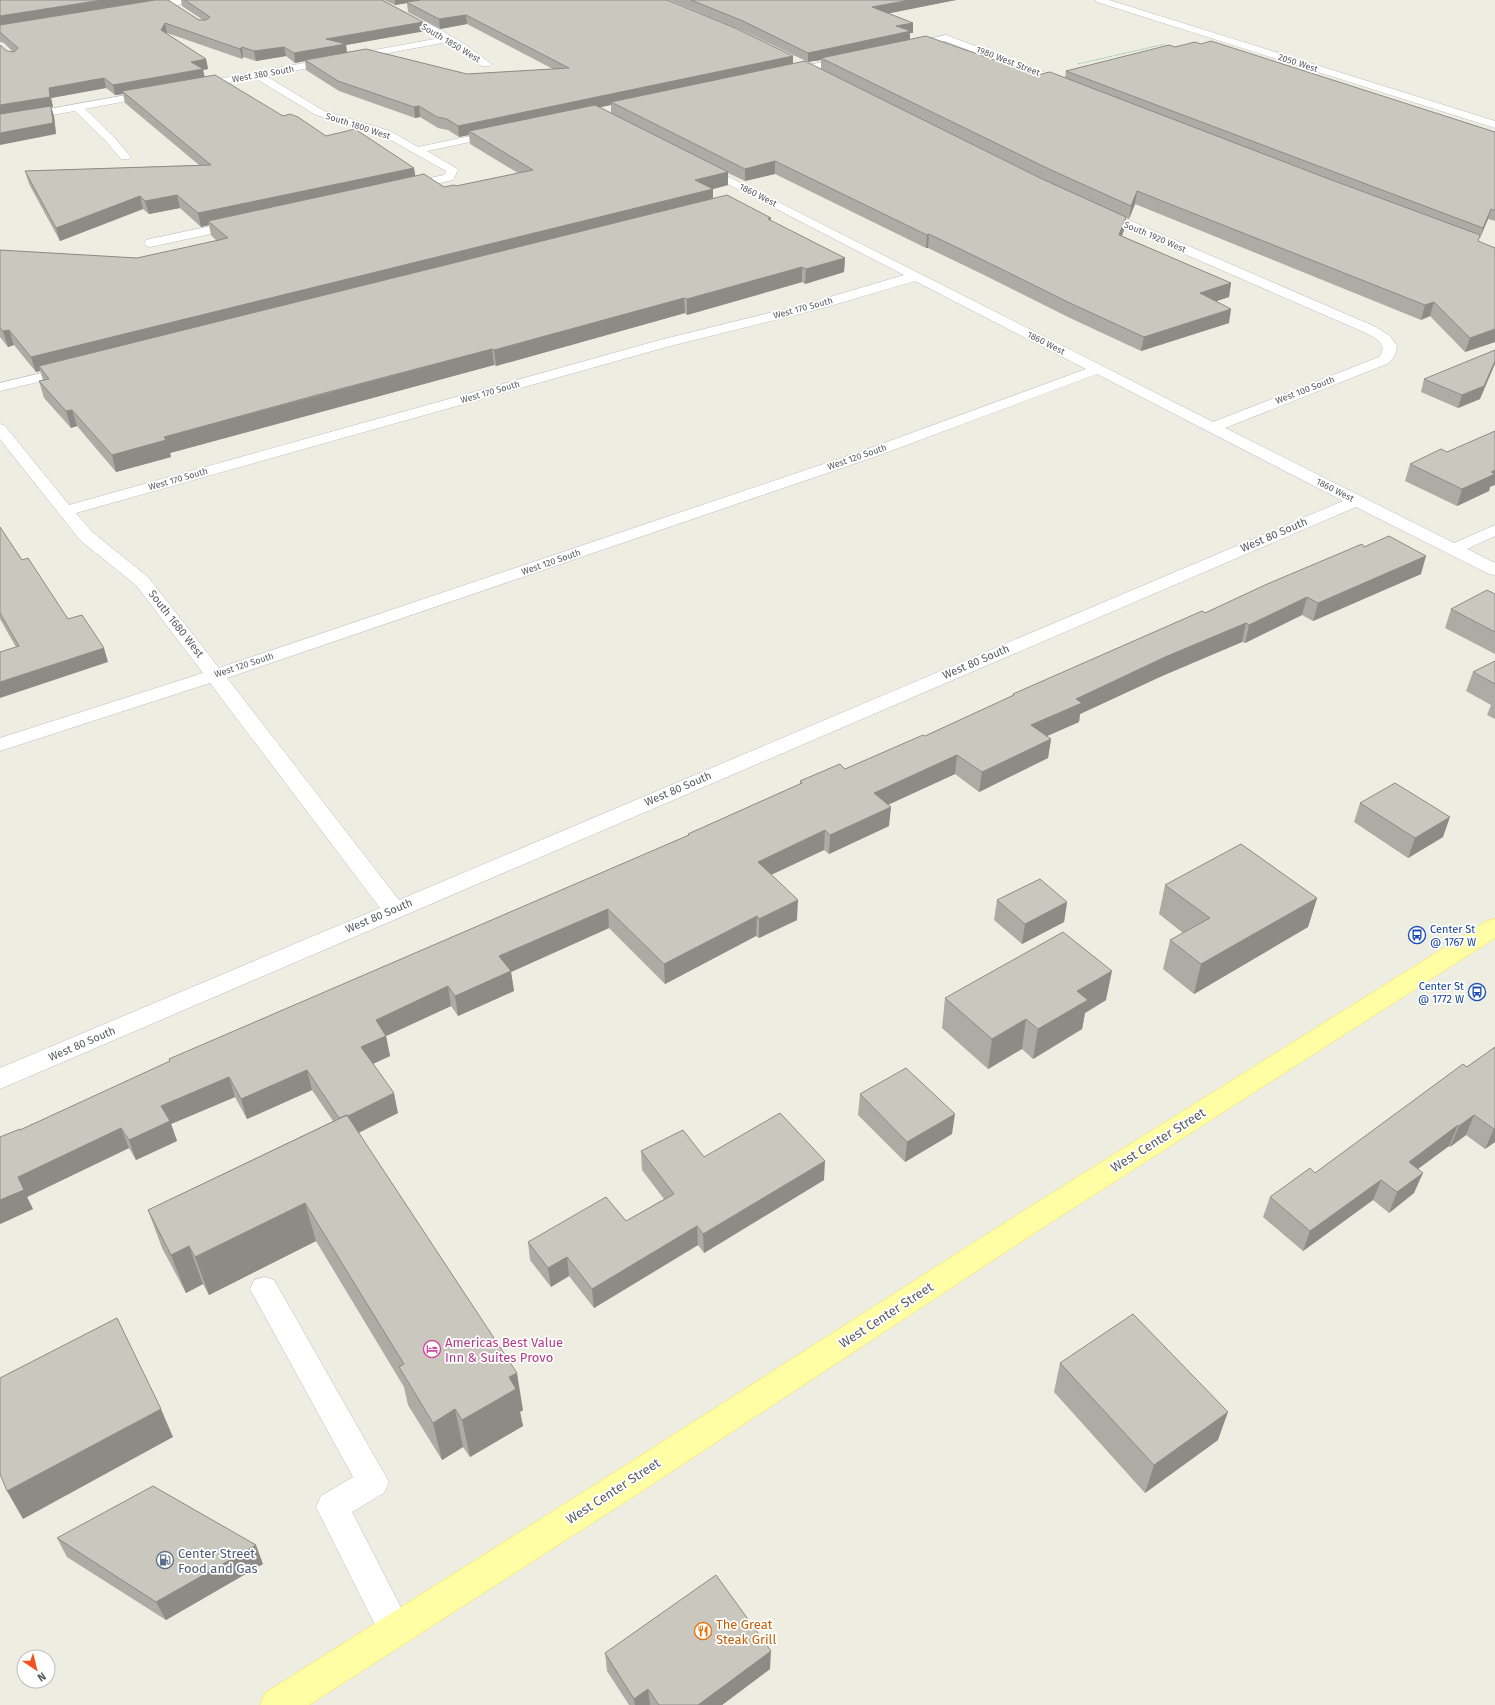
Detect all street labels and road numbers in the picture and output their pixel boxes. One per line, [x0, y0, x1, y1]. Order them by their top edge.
street label: South 1850 West [420, 22, 483, 65]
street label: 1980 West Street [975, 44, 1042, 78]
street label: 2050 West [1277, 52, 1320, 74]
street label: West 380 South [231, 64, 295, 84]
street label: South 1800 West [324, 111, 392, 141]
street label: 1860 West [738, 181, 779, 209]
street label: South 1920 West [1123, 219, 1188, 255]
street label: West 170 South [772, 295, 834, 321]
street label: 1860 West [1026, 329, 1067, 357]
street label: West 100 South [1274, 374, 1336, 406]
street label: West 170 South [459, 379, 521, 405]
street label: West 120 South [826, 442, 888, 472]
street label: West 170 South [147, 466, 209, 492]
street label: 1860 West [1315, 476, 1356, 504]
street label: West 80 South [1239, 515, 1309, 555]
street label: West 120 South [520, 547, 582, 577]
street label: South 1680 West [146, 588, 206, 660]
street label: West 80 South [941, 642, 1011, 682]
street label: West 120 South [213, 651, 275, 679]
street label: West 80 South [643, 769, 713, 809]
street label: West 80 South [344, 896, 414, 936]
street label: West 80 South [47, 1024, 117, 1064]
street label: West Center Street [1108, 1105, 1208, 1175]
street label: West Center Street [836, 1279, 936, 1351]
street label: West Center Street [563, 1455, 663, 1527]

